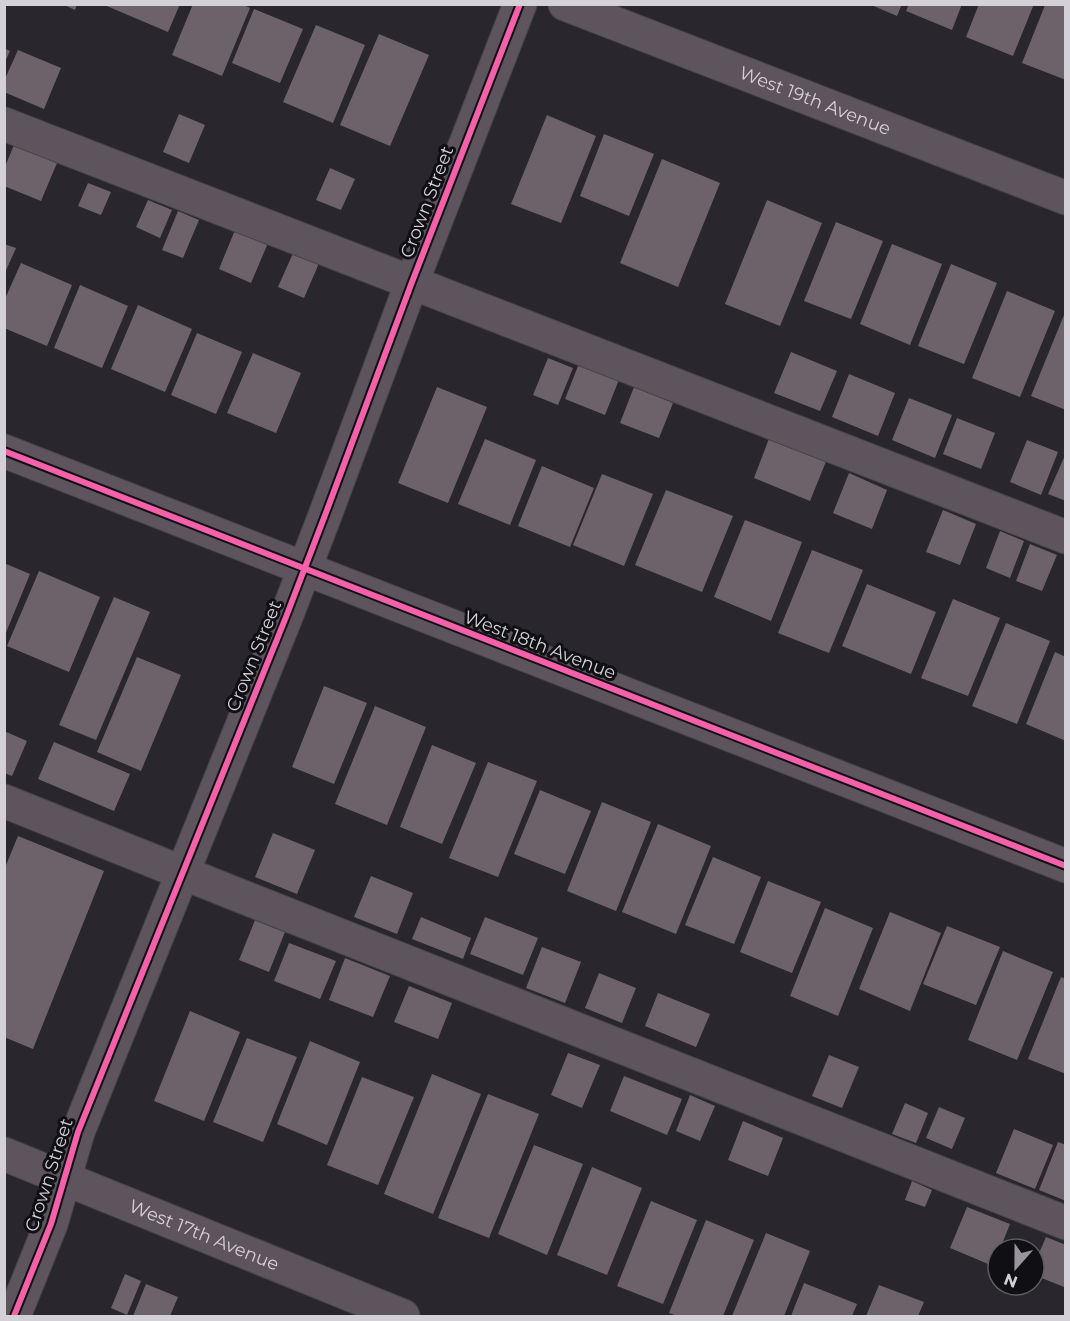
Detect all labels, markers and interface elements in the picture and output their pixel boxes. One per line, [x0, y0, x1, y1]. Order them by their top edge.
street label: West 19th Avenue [736, 62, 894, 140]
street label: Crown Street [396, 143, 458, 261]
street label: Crown Street [222, 597, 286, 715]
street label: West 18th Avenue [461, 606, 619, 684]
street label: Crown Street [20, 1116, 78, 1234]
street label: West 17th Avenue [126, 1195, 282, 1276]
north arrow [986, 1237, 1046, 1297]
text: N [1001, 1269, 1020, 1292]

